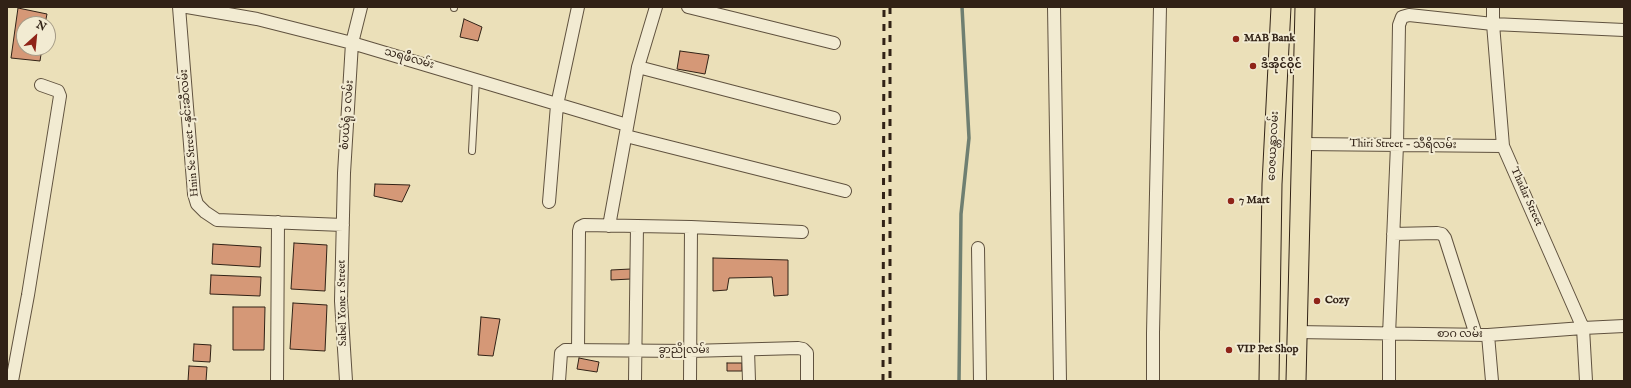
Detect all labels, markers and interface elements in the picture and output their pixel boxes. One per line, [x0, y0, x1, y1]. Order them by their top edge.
north arrow [16, 16, 56, 56]
text: N [34, 18, 48, 35]
place label: MAB Bank [1244, 32, 1295, 46]
marker: MAB Bank [1231, 34, 1241, 44]
street label: သရဖီလမ်း [383, 46, 435, 72]
place label: ဒီအိုင်ဝိုင် [1261, 59, 1302, 73]
marker: ဒီအိုင်ဝိုင် [1248, 61, 1258, 71]
street label: Hnin Se Street -နှင်းဆီလမ်း [178, 68, 202, 198]
street label: စံပယ်ရုံ ၁ လမ်း [339, 80, 357, 150]
street label: ဝေဇယန္တာလမ်း [1266, 111, 1282, 181]
street label: Thiri Street - သီရိလမ်း [1349, 137, 1457, 153]
street label: Thadar Street [1507, 166, 1545, 228]
place label: 7 Mart [1239, 194, 1269, 208]
marker: 7 Mart [1226, 196, 1236, 206]
street label: Sabel Yone 1 Street [336, 260, 350, 346]
place label: Cozy [1325, 294, 1349, 308]
marker: Cozy [1312, 296, 1322, 306]
street label: စာဂ လမ်း [1437, 328, 1483, 342]
place label: VIP Pet Shop [1237, 343, 1298, 357]
street label: ခွာညိုလမ်း [658, 344, 710, 358]
marker: VIP Pet Shop [1224, 345, 1234, 355]

